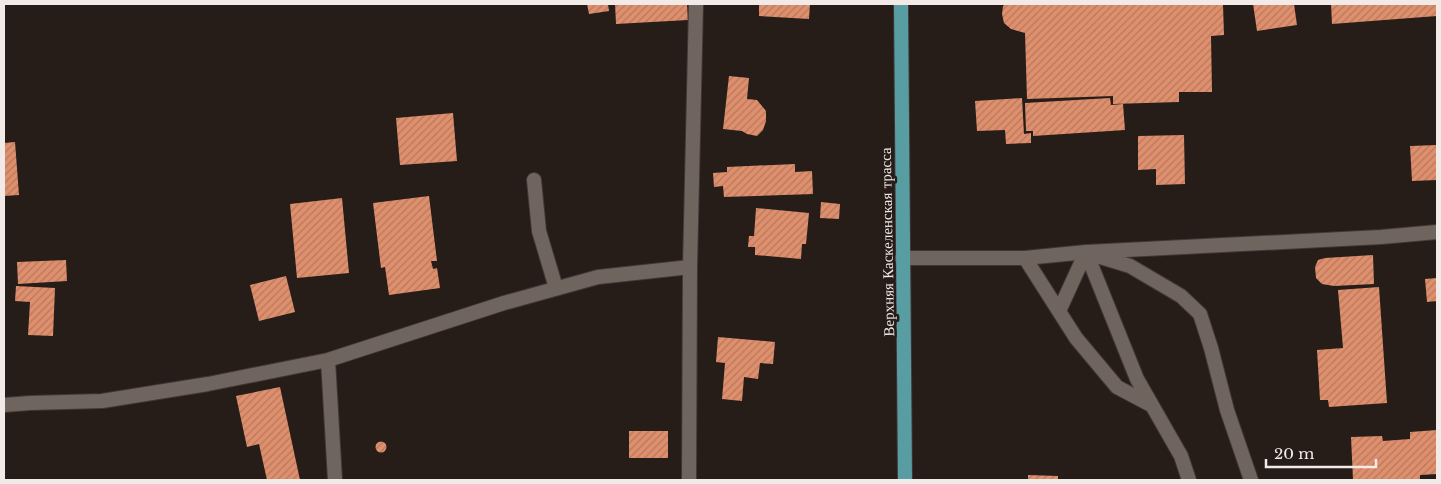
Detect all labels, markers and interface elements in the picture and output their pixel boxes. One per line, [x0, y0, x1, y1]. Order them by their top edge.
street label: Верхняя Каскеленская трасса [876, 147, 898, 337]
scale bar [1266, 436, 1376, 468]
text: 20 m [1274, 444, 1314, 463]

